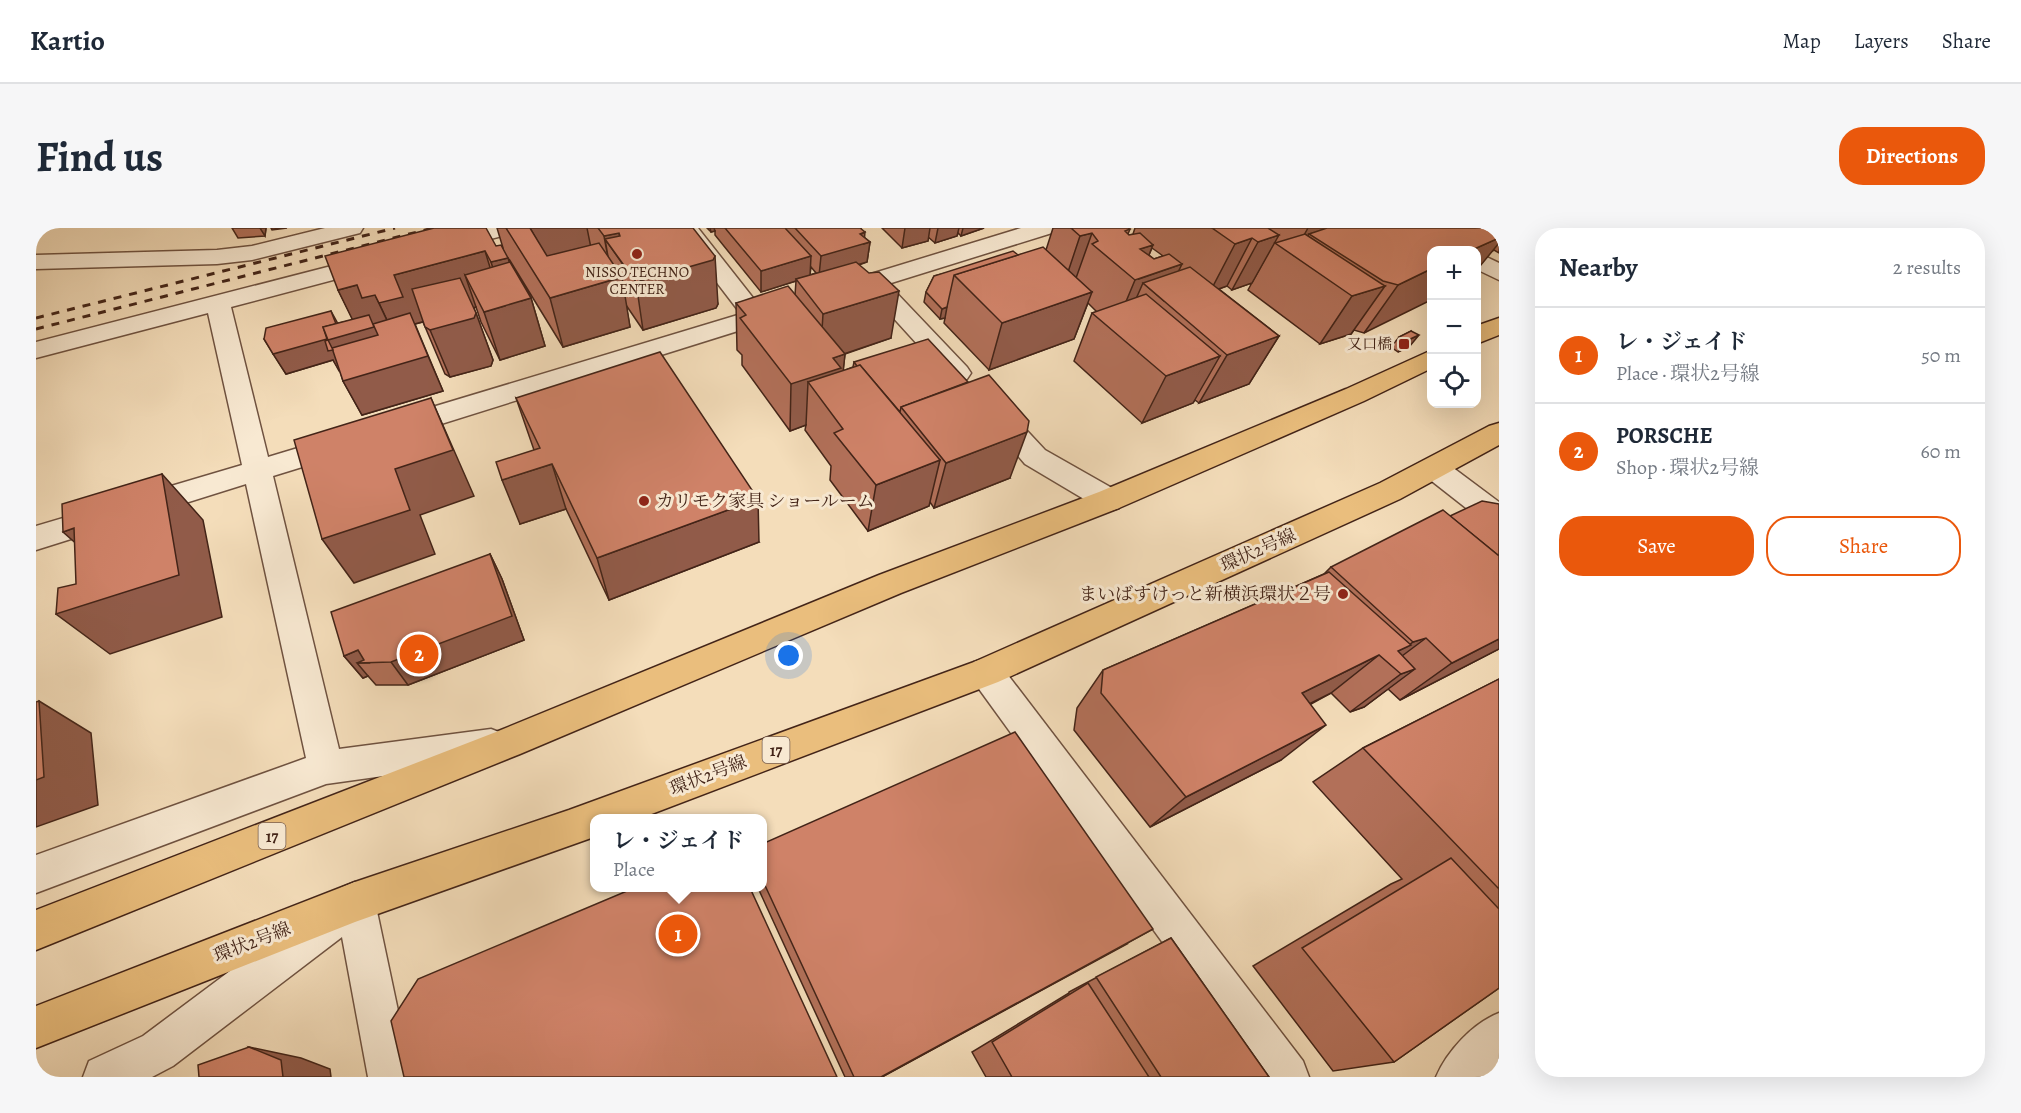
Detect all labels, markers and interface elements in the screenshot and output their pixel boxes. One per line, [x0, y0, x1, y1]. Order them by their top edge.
text: Kartio [30, 22, 105, 60]
text: Map [1782, 27, 1821, 55]
text: Layers [1854, 27, 1909, 55]
text: Share [1942, 27, 1991, 55]
button: Directions [1839, 127, 1985, 185]
text: Find us [36, 128, 163, 185]
map controls [1427, 246, 1481, 408]
button: + [1427, 246, 1481, 300]
marker: NISSO TECHNO CENTER [630, 247, 644, 261]
text: Nearby [1559, 250, 1638, 285]
text: 2 results [1893, 254, 1961, 281]
place label: NISSO TECHNO CENTER [585, 262, 689, 299]
button: − [1427, 300, 1481, 354]
text: レ・ジェイド [1616, 327, 1748, 357]
place label: 又口橋 [1347, 334, 1392, 354]
marker: 又口橋 [1397, 337, 1411, 351]
text: 1 [1575, 342, 1582, 369]
text: 50 m [1921, 342, 1961, 369]
button: locate [1427, 354, 1481, 408]
text: Place · 環状2号線 [1616, 360, 1760, 387]
text: PORSCHE [1616, 421, 1713, 451]
text: 2 [1574, 438, 1583, 465]
text: 60 m [1921, 438, 1961, 465]
text: Shop · 環状2号線 [1616, 454, 1759, 481]
place label: カリモク家具 ショールーム [656, 489, 875, 513]
marker: カリモク家具 ショールーム [637, 494, 651, 508]
button: Save [1559, 516, 1754, 576]
button: Share [1766, 516, 1961, 576]
street label: 環状2号線 [1216, 523, 1300, 577]
place label: まいばすけっと新横浜環状２号 [1079, 582, 1331, 606]
marker: まいばすけっと新横浜環状２号 [1336, 587, 1350, 601]
pin: 2 [400, 632, 439, 676]
your location [774, 641, 803, 670]
road number: 17 [762, 737, 790, 763]
street label: 環状2号線 [666, 749, 750, 801]
popup [590, 814, 767, 892]
road number: 17 [258, 823, 286, 849]
text: レ・ジェイド [613, 826, 744, 856]
text: Place [613, 856, 655, 883]
pin: 1 [658, 912, 698, 956]
street label: 環状2号線 [210, 916, 294, 968]

